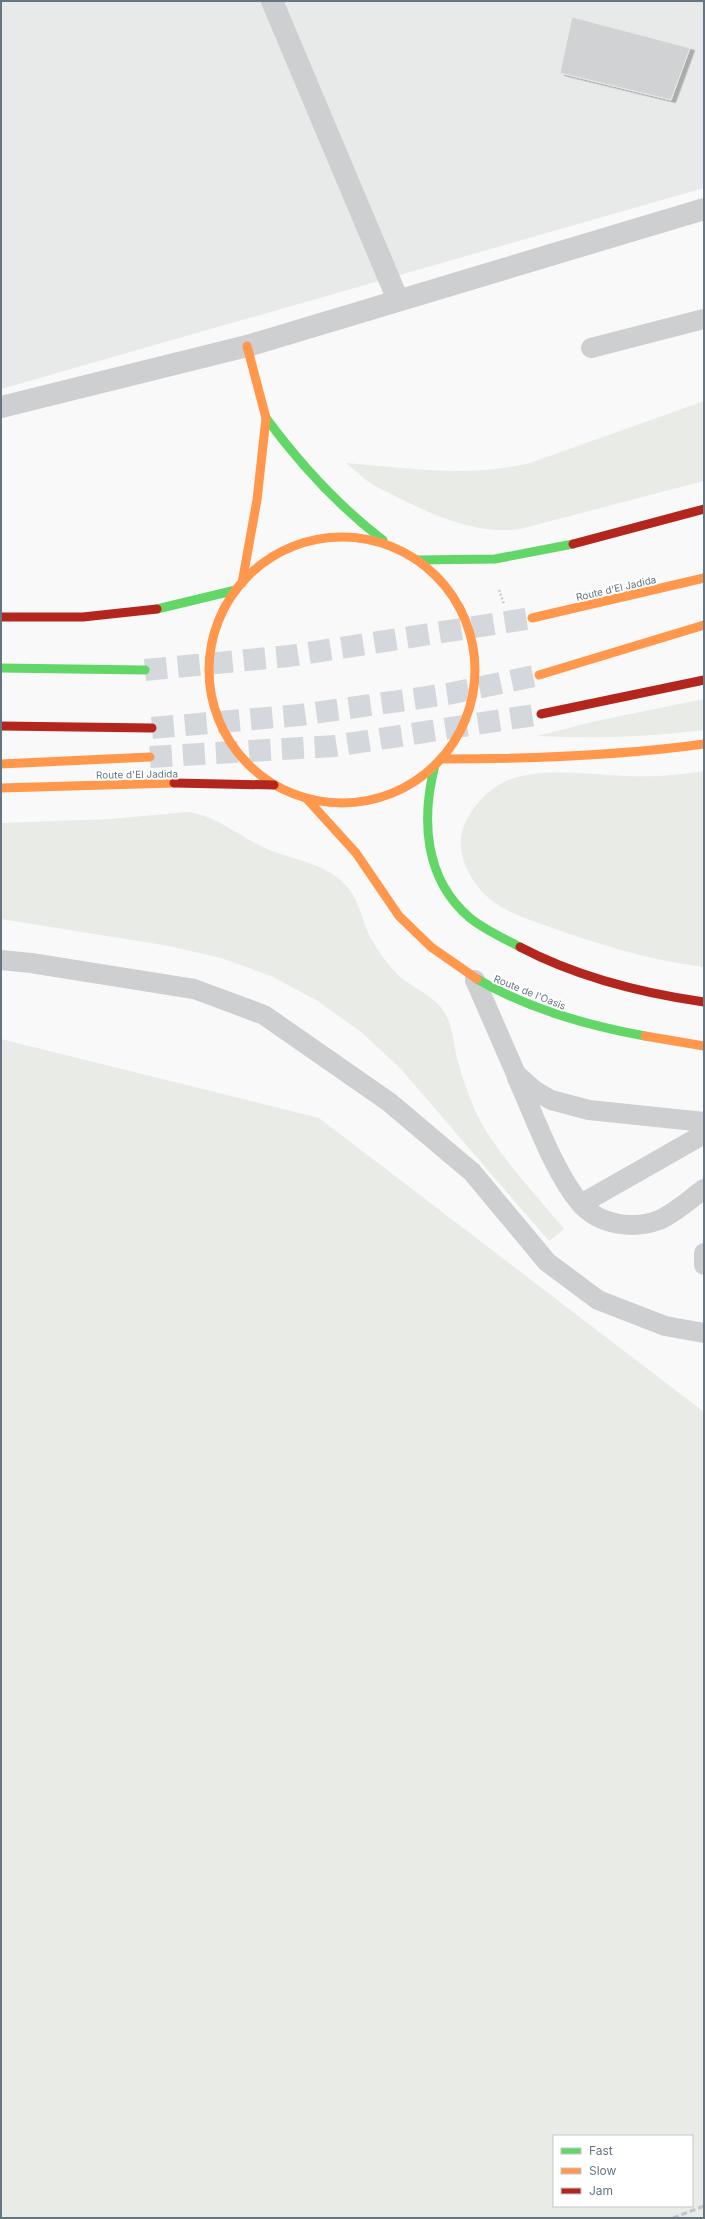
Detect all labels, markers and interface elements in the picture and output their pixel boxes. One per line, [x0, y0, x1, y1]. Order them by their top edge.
street label: Route d'El Jadida [575, 573, 657, 603]
street label: Route d'El Jadida [96, 767, 178, 781]
street label: Route de l'Oasis [492, 972, 568, 1012]
legend [553, 2135, 693, 2207]
text: Fast [589, 2143, 613, 2158]
text: Slow [589, 2163, 617, 2178]
text: Jam [589, 2183, 613, 2198]

